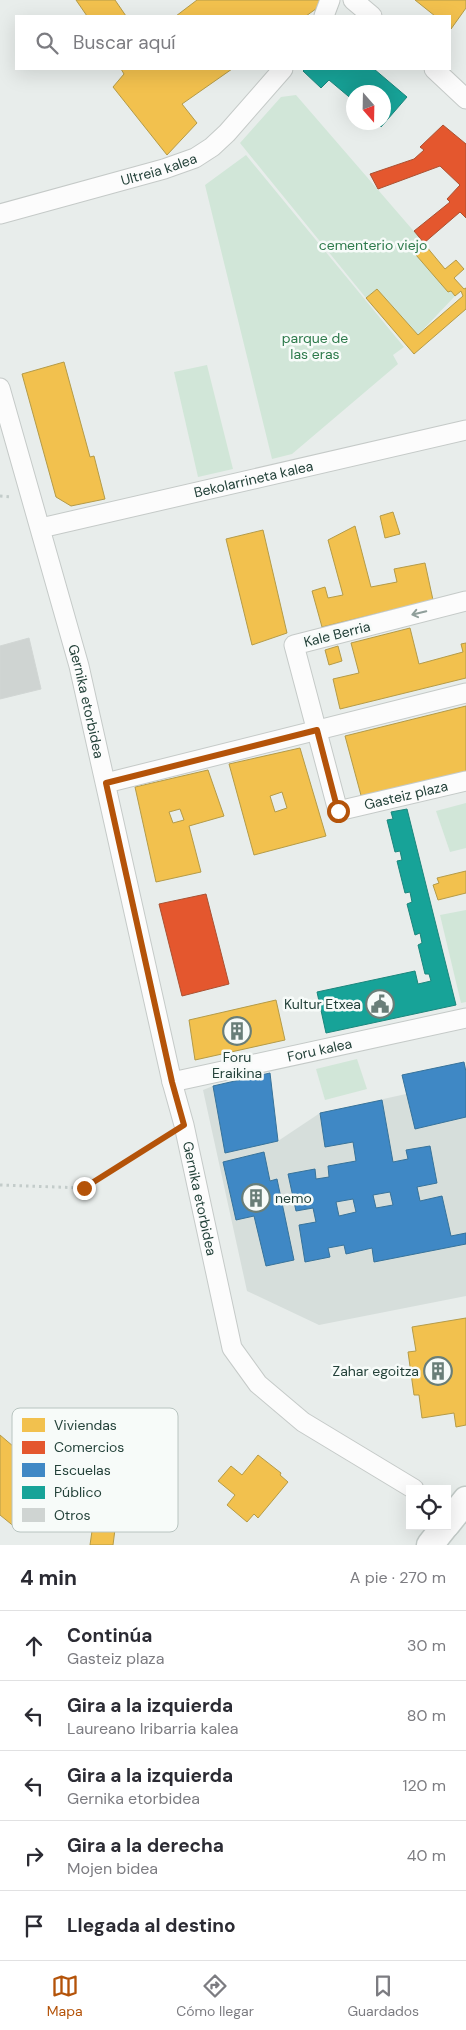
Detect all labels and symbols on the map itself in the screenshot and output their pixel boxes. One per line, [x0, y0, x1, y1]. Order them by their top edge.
north arrow [346, 85, 391, 130]
street label: Ultreia kalea [119, 149, 199, 189]
park label: cementerio viejo [319, 236, 427, 254]
park label: parque de las eras [282, 329, 348, 363]
street label: Bekolarrineta kalea [192, 457, 315, 501]
one-way arrow [411, 609, 427, 619]
street label: Kale Berria [302, 617, 372, 651]
street label: Gernika etorbidea [64, 642, 108, 760]
street label: Gasteiz plaza [362, 777, 449, 814]
route start [327, 800, 350, 823]
public building icon: Kultur Etxea [365, 989, 395, 1019]
place label: Kultur Etxea [284, 995, 361, 1013]
building icon: Foru Eraikina [222, 1016, 252, 1046]
street label: Foru kalea [285, 1034, 354, 1066]
place label: Foru Eraikina [212, 1048, 262, 1082]
street label: Gernika etorbidea [179, 1140, 221, 1257]
route end [73, 1177, 96, 1200]
building icon: nemo [241, 1183, 271, 1213]
place label: nemo [275, 1189, 312, 1207]
building icon: Zahar egoitza [423, 1356, 453, 1386]
place label: Zahar egoitza [333, 1362, 419, 1380]
legend [12, 1408, 178, 1532]
text: Viviendas [54, 1416, 117, 1434]
text: Comercios [54, 1438, 124, 1456]
text: Escuelas [54, 1461, 111, 1479]
text: Público [54, 1483, 102, 1501]
text: Otros [54, 1506, 91, 1524]

